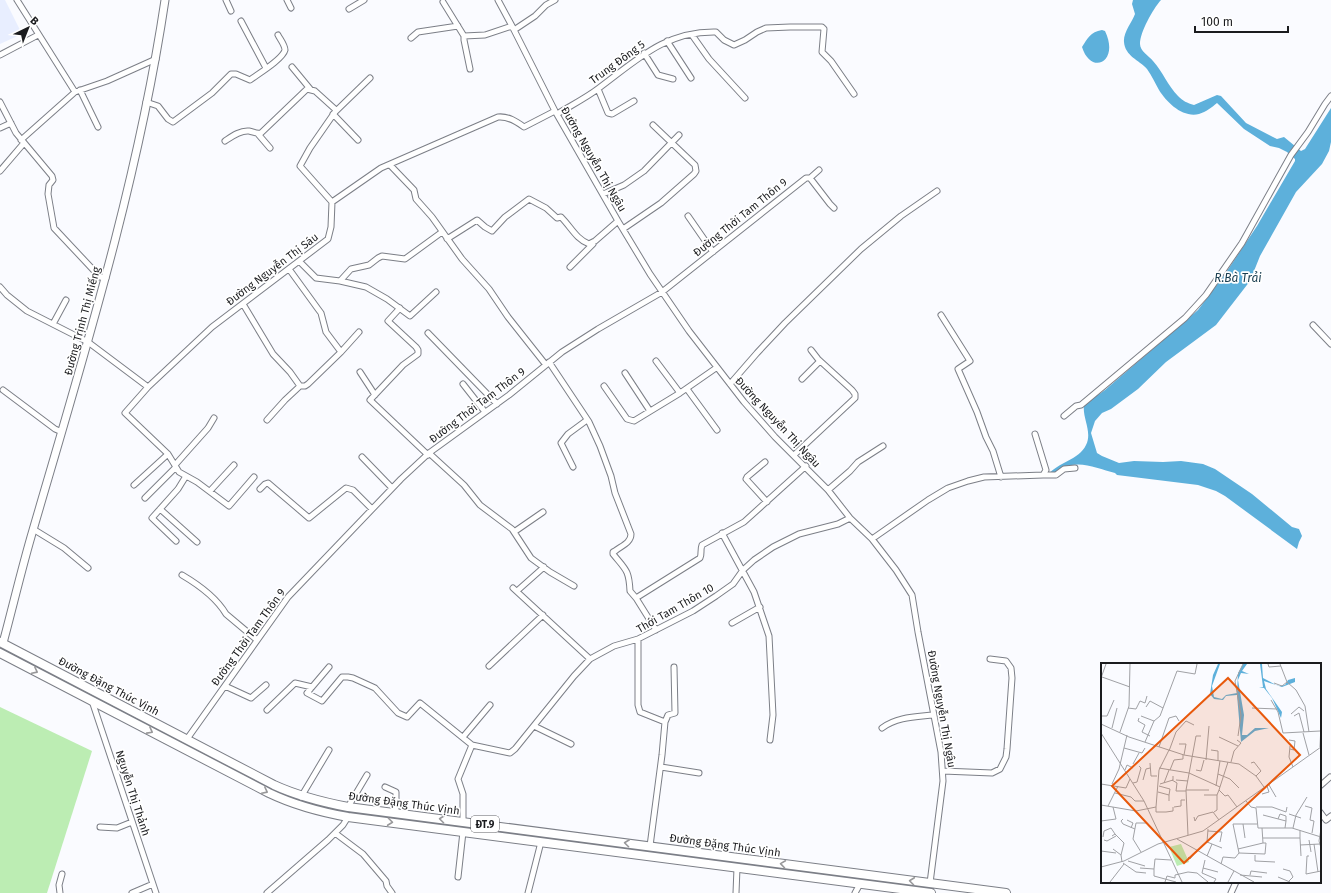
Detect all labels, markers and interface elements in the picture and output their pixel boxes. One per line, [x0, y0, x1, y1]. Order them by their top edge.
north arrow [8, 8, 48, 48]
scale bar [1195, 8, 1288, 34]
text: B [28, 14, 42, 28]
text: 100 m [1201, 15, 1233, 29]
street label: Trung Đông 5 [587, 38, 648, 87]
street label: Đường Nguyễn Thị Ngâu [558, 104, 629, 214]
street label: Đường Thời Tam Thôn 9 [691, 175, 790, 259]
street label: Đường Nguyễn Thị Sáu [224, 231, 321, 308]
street label: Đường Trịnh Thị Miếng [62, 265, 103, 377]
water label: R.Bà Trải [1214, 271, 1262, 285]
street label: Đường Thời Tam Thôn 9 [427, 365, 528, 446]
street label: Đường Nguyễn Thị Ngâu [732, 374, 823, 470]
street label: Thới Tam Thôn 10 [634, 581, 716, 636]
street label: Đường Thời Tam Thôn 9 [209, 586, 288, 688]
street label: Đường Nguyễn Thị Ngâu [925, 649, 958, 769]
street label: Đường Đặng Thúc Vịnh [56, 654, 161, 719]
inset map [1101, 663, 1321, 883]
one-way arrow [30, 666, 38, 674]
one-way arrow [146, 726, 153, 733]
street label: Nguyễn Thị Thảnh [113, 749, 153, 838]
one-way arrow [261, 786, 268, 794]
street label: Đường Đặng Thúc Vịnh [347, 789, 460, 818]
one-way arrow [439, 815, 445, 824]
road number: ĐT.9 [471, 816, 499, 832]
one-way arrow [387, 817, 393, 826]
street label: Đường Đặng Thúc Vịnh [668, 831, 781, 860]
one-way arrow [623, 839, 630, 848]
one-way arrow [780, 860, 786, 869]
one-way arrow [909, 876, 915, 885]

